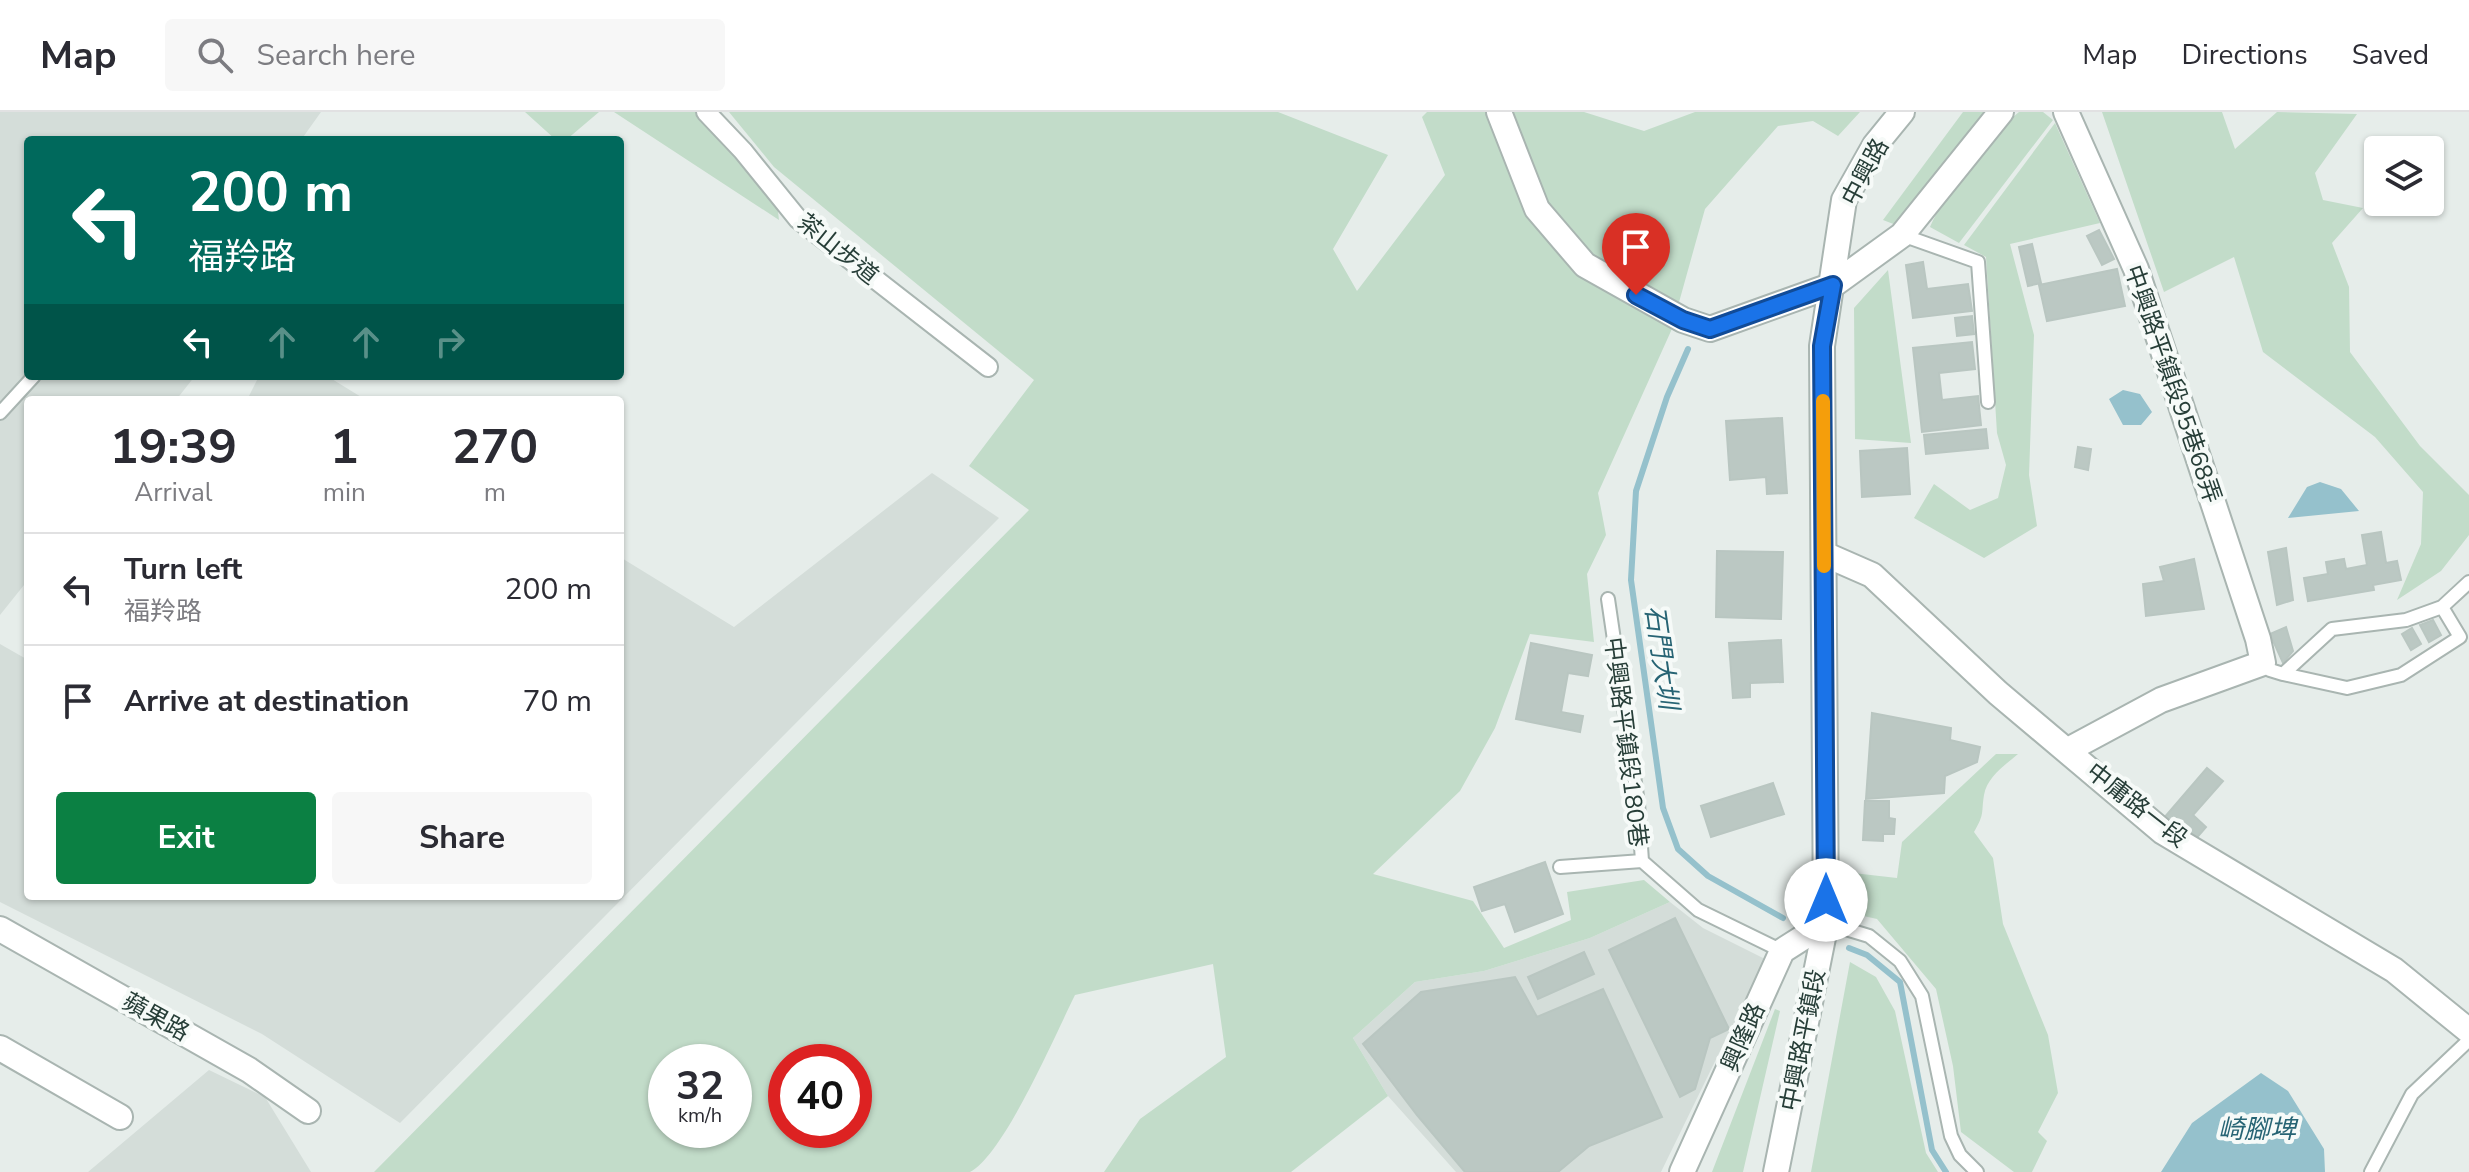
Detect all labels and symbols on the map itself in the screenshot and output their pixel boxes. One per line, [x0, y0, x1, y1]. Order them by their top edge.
street label: 中興路 [1834, 133, 1896, 211]
street label: 茶山步道 [791, 206, 885, 292]
pin [1602, 213, 1670, 295]
street label: 中興路平鎮段95巷68弄 [2117, 261, 2229, 507]
water label: 石門大圳 [1637, 603, 1687, 715]
street label: 中興路平鎮段180巷 [1597, 635, 1655, 849]
street label: 中庸路一段 [2080, 755, 2194, 855]
position arrow [1784, 858, 1868, 942]
street label: 中興路平鎮段 [1774, 966, 1832, 1114]
street label: 蘋果路 [117, 986, 195, 1048]
street label: 興隆路 [1714, 998, 1772, 1076]
speed limit sign: 40 [768, 1044, 872, 1148]
water label: 崎腳埤 [2218, 1112, 2299, 1147]

